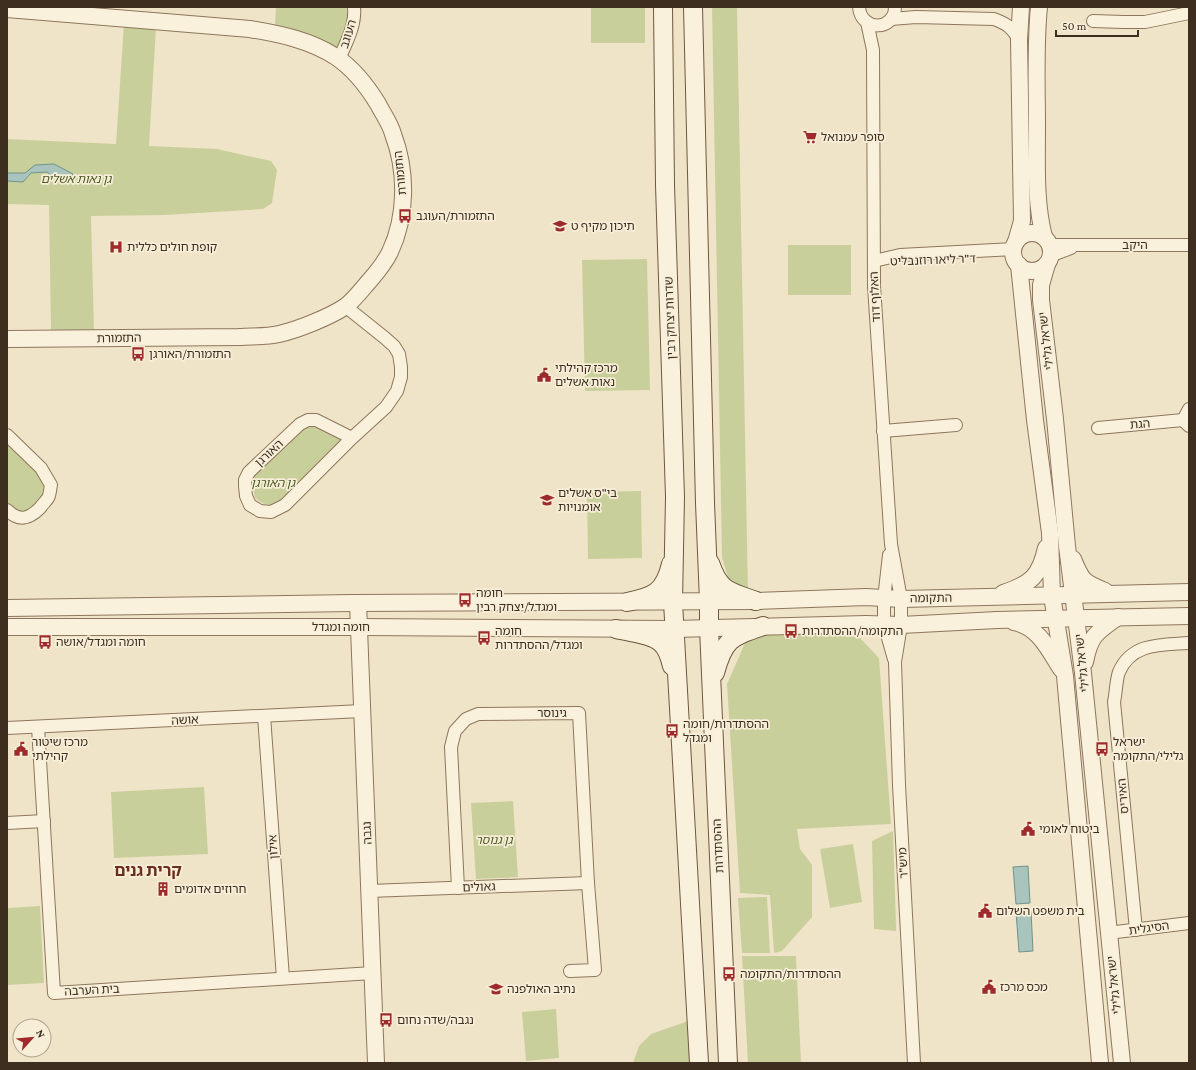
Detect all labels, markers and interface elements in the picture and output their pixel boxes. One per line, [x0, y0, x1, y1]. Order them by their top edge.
scale bar [1056, 12, 1138, 38]
street label: העוגב [337, 18, 359, 50]
text: 50 m [1062, 19, 1087, 33]
supermarket icon: סופר עמנואל [802, 129, 818, 145]
place label: סופר עמנואל [821, 130, 885, 144]
street label: התזמורת [391, 150, 409, 196]
park label: גן נאות אשלים [41, 172, 113, 186]
bus stop icon: התזמורת/העוגב [397, 208, 413, 224]
place label: התזמורת/העוגב [416, 209, 495, 223]
school or university icon: תיכון מקיף ט [552, 218, 568, 234]
place label: תיכון מקיף ט [571, 219, 635, 233]
street label: היקב [1122, 238, 1148, 252]
hospital icon: קופת חולים כללית [108, 239, 124, 255]
place label: קופת חולים כללית [127, 240, 218, 254]
street label: ד"ר ליאו רוזנבליט [890, 251, 977, 268]
street label: האלוף דוד [867, 271, 883, 323]
street label: שדרות יצחק רבין [662, 276, 678, 360]
street label: ישראל גלילי [1035, 311, 1057, 371]
street label: התזמורת [97, 331, 141, 345]
bus stop icon: התזמורת/האורגן [130, 346, 146, 362]
place label: התזמורת/האורגן [149, 347, 231, 361]
place label: מרכז קהילתי נאות אשלים [555, 361, 618, 389]
public building icon: מרכז קהילתי נאות אשלים [536, 367, 552, 383]
street label: הגת [1129, 416, 1151, 432]
street label: האורגן [252, 437, 286, 469]
park label: גן האורגן [251, 476, 297, 490]
place label: בי"ס אשלים אומנויות [558, 486, 617, 514]
school or university icon: בי"ס אשלים אומנויות [539, 492, 555, 508]
place label: חומה ומגדל/יצחק רבין [476, 586, 557, 614]
street label: התקומה [910, 591, 952, 605]
bus stop icon: חומה ומגדל/יצחק רבין [457, 592, 473, 608]
street label: חומה ומגדל [312, 620, 370, 634]
bus stop icon: התקומה/ההסתדרות [783, 623, 799, 639]
place label: חומה ומגדל/ההסתדרות [495, 624, 583, 652]
place label: התקומה/ההסתדרות [802, 624, 903, 638]
bus stop icon: חומה ומגדל/ההסתדרות [476, 630, 492, 646]
street label: ישראל גלילי [1072, 633, 1092, 693]
bus stop icon: חומה ומגדל/אושה [37, 634, 53, 650]
place label: חומה ומגדל/אושה [56, 635, 146, 649]
street label: גינוסר [537, 706, 567, 720]
street label: אושה [171, 712, 200, 728]
place label: ההסתדרות/חומה ומגדל [683, 717, 769, 745]
bus stop icon: ההסתדרות/חומה ומגדל [664, 723, 680, 739]
place label: מרכז שיטור קהילתי [32, 735, 88, 763]
place label: ישראל גלילי/התקומה [1113, 735, 1184, 763]
public building icon: מרכז שיטור קהילתי [13, 741, 29, 757]
bus stop icon: ישראל גלילי/התקומה [1094, 741, 1110, 757]
street label: האיריס [1114, 778, 1132, 814]
street label: ההסתדרות [710, 818, 726, 874]
street label: נגבה [360, 821, 374, 845]
public building icon: ביטוח לאומי [1020, 821, 1036, 837]
place label: ביטוח לאומי [1039, 822, 1100, 836]
park label: גן גנוסר [475, 833, 514, 847]
street label: אילון [265, 834, 281, 860]
street label: מיש"ר [895, 847, 911, 879]
district label: קרית גנים [114, 862, 182, 879]
street label: גאולים [462, 879, 496, 895]
building icon: חרוזים אדומים [155, 881, 171, 897]
place label: חרוזים אדומים [174, 882, 246, 896]
public building icon: בית משפט השלום [977, 903, 993, 919]
place label: בית משפט השלום [996, 904, 1085, 918]
street label: הסיגלית [1128, 918, 1170, 938]
street label: ישראל גלילי [1104, 955, 1124, 1015]
bus stop icon: ההסתדרות/התקומה [721, 966, 737, 982]
place label: ההסתדרות/התקומה [740, 967, 841, 981]
public building icon: מכס מרכז [981, 979, 997, 995]
place label: מכס מרכז [1000, 980, 1048, 994]
school or university icon: נתיב האולפנה [488, 981, 504, 997]
street label: בית הערבה [64, 982, 120, 998]
place label: נתיב האולפנה [507, 982, 576, 996]
bus stop icon: נגבה/שדה נחום [378, 1012, 394, 1028]
place label: נגבה/שדה נחום [397, 1013, 474, 1027]
north arrow [12, 1018, 52, 1058]
text: N [34, 1027, 48, 1040]

